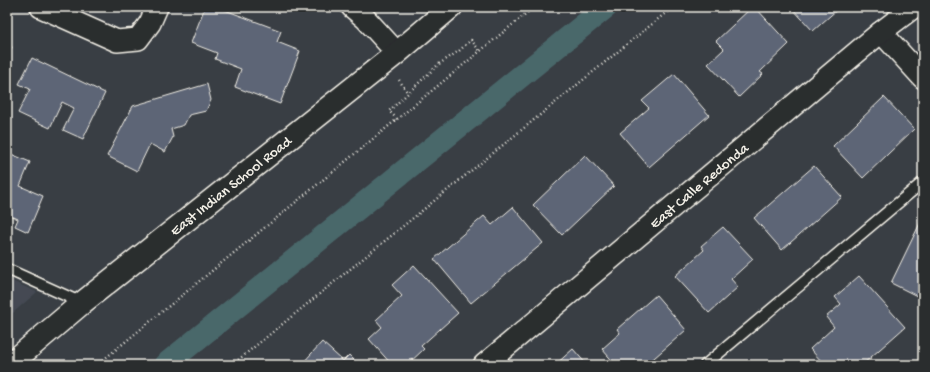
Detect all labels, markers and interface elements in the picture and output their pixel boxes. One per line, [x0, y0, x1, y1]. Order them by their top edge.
street label: East Indian School Road [167, 132, 297, 241]
street label: East Calle Redonda [647, 139, 754, 233]

